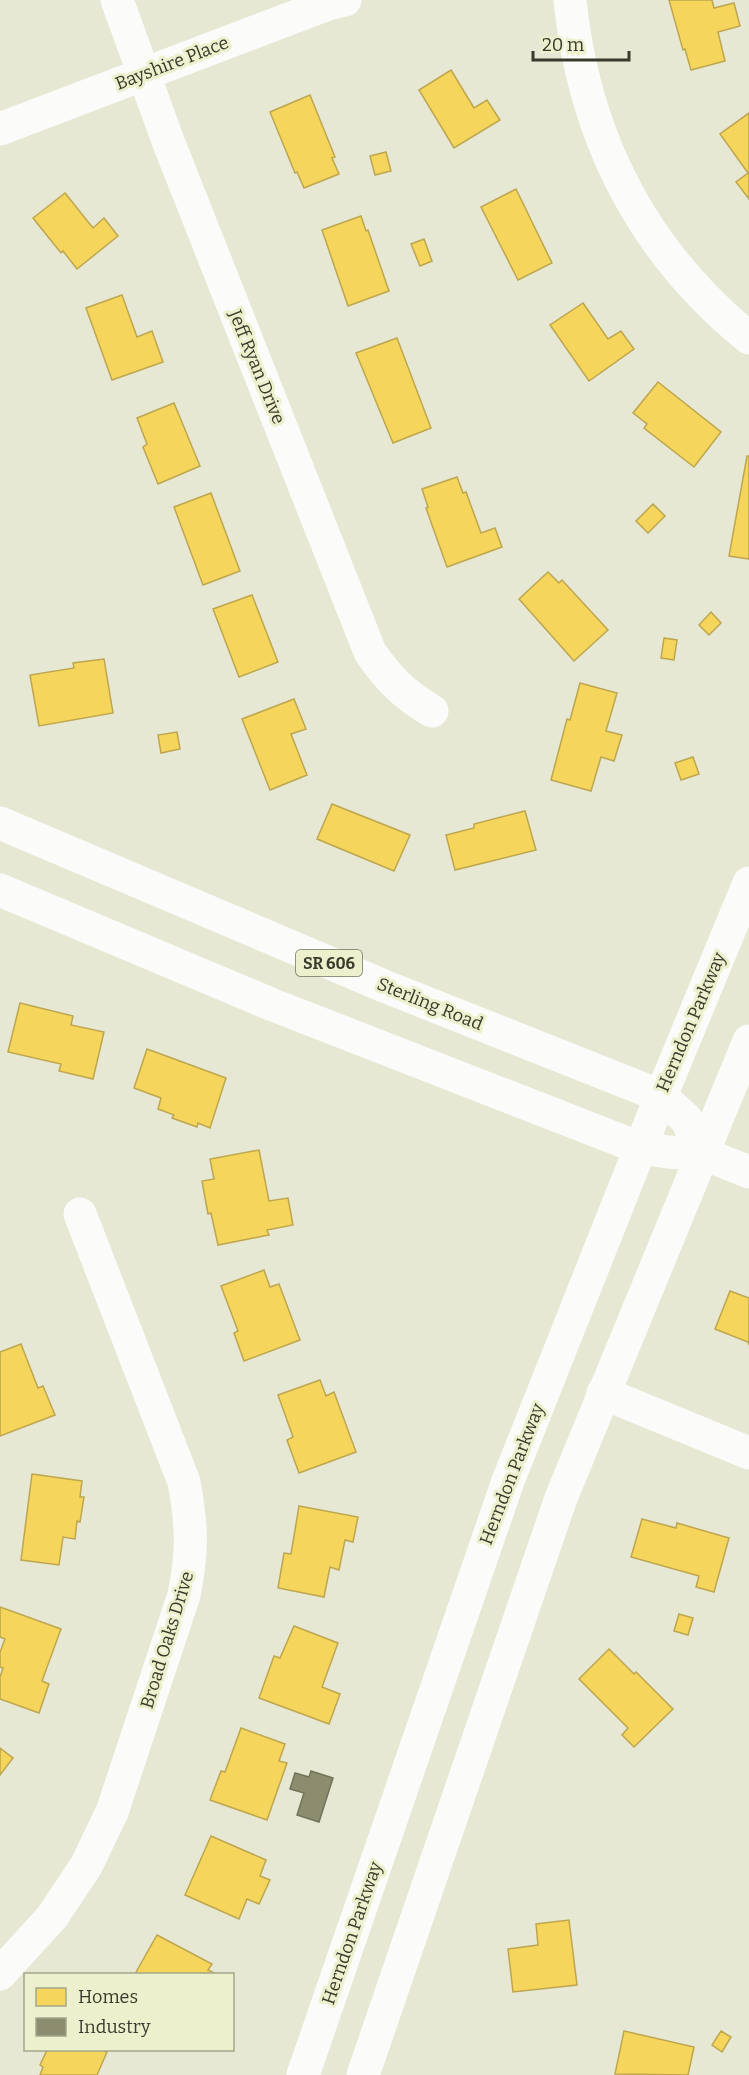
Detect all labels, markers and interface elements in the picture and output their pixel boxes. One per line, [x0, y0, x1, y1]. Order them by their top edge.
scale bar [533, 24, 629, 62]
street label: Bayshire Place [112, 31, 232, 95]
text: 20 m [542, 34, 584, 56]
street label: Jeff Ryan Drive [224, 306, 290, 427]
street label: Herndon Parkway [652, 948, 731, 1095]
road number: SR 606 [296, 950, 362, 976]
street label: Sterling Road [374, 973, 486, 1035]
street label: Herndon Parkway [475, 1400, 549, 1548]
street label: Broad Oaks Drive [136, 1569, 198, 1711]
street label: Herndon Parkway [317, 1858, 387, 2007]
legend [24, 1973, 234, 2051]
text: Homes [78, 1986, 138, 2008]
text: Industry [78, 2016, 151, 2038]

